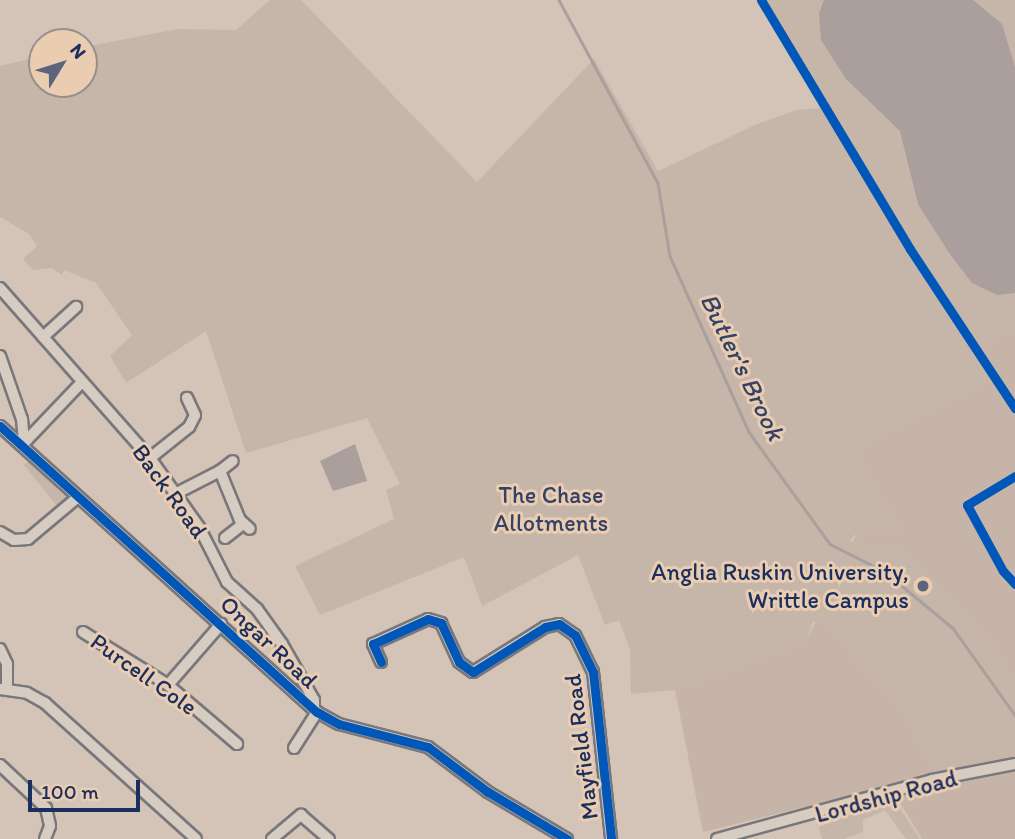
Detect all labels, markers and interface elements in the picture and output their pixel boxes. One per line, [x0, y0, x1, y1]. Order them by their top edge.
north arrow [28, 28, 98, 98]
text: N [65, 39, 91, 63]
water label: Butler's Brook [693, 288, 791, 446]
street label: Back Road [126, 439, 214, 543]
park label: The Chase Allotments [494, 481, 608, 537]
place label: Anglia Ruskin University, Writtle Campus [651, 558, 909, 614]
marker: Anglia Ruskin University, Writtle Campus [915, 578, 931, 594]
street label: Ongar Road [214, 590, 324, 694]
street label: Purcell Cole [85, 627, 203, 721]
street label: Mayfield Road [558, 673, 604, 821]
street label: Lordship Road [812, 763, 960, 829]
scale bar [32, 766, 144, 810]
text: 100 m [41, 779, 99, 804]

